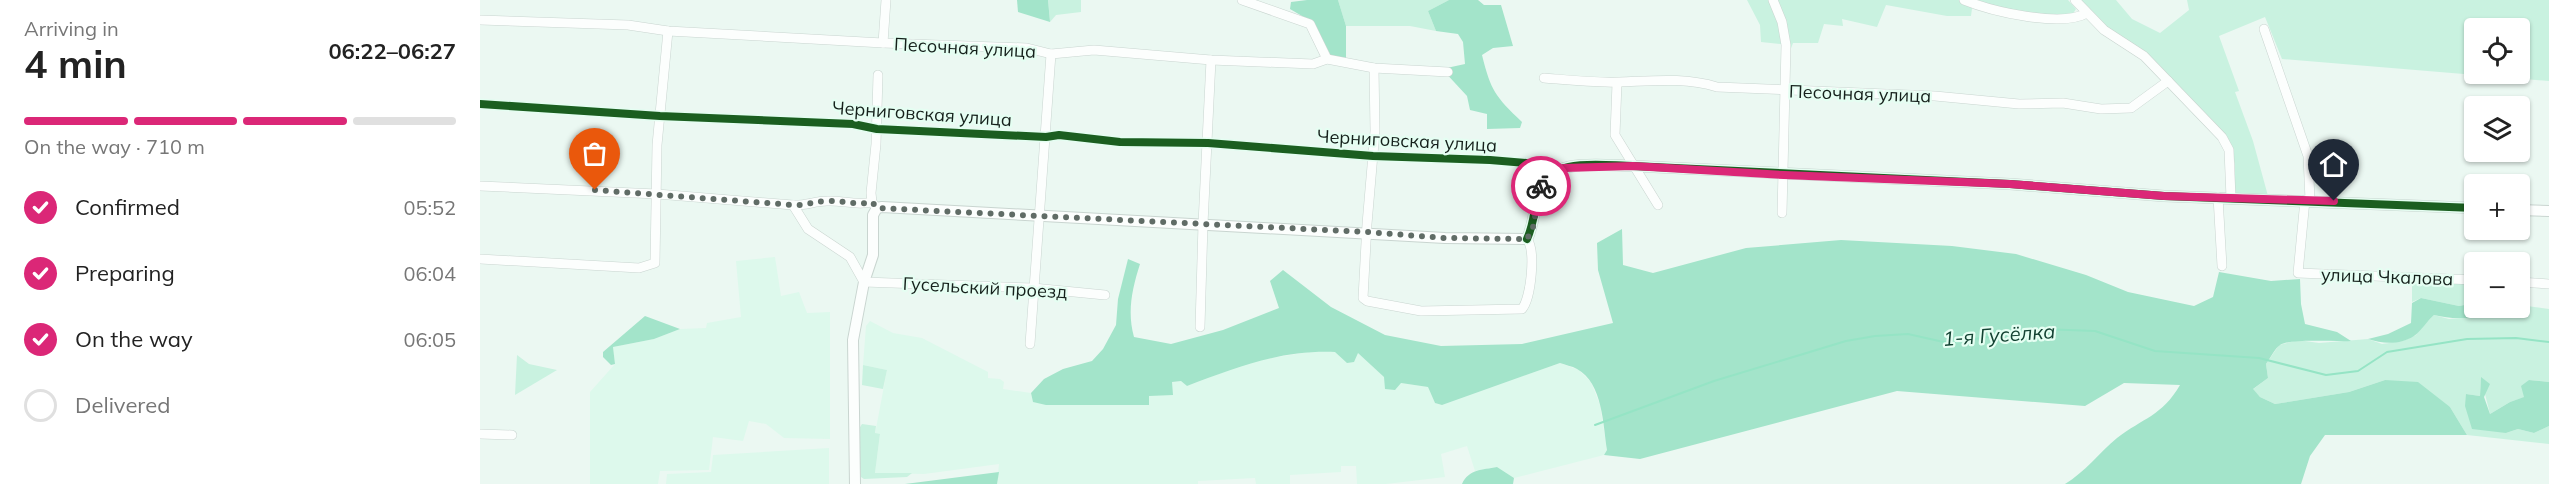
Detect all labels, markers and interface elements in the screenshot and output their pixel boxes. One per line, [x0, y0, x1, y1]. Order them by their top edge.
text: Arriving in [24, 16, 119, 41]
map controls [2464, 18, 2530, 318]
button: locate [2464, 18, 2530, 84]
street label: Песочная улица [893, 32, 1037, 63]
text: 06:22–06:27 [328, 37, 456, 65]
text: 4 min [24, 39, 127, 88]
street label: Песочная улица [1789, 80, 1931, 107]
street label: Черниговская улица [831, 96, 1013, 131]
button: layers [2464, 96, 2530, 162]
street label: Черниговская улица [1316, 124, 1498, 157]
pin [569, 128, 620, 190]
text: On the way · 710 m [24, 134, 205, 159]
icon: bag [578, 137, 611, 170]
pin [2308, 139, 2359, 201]
icon: home [2317, 148, 2350, 181]
courier [1511, 156, 1571, 216]
icon: bike [1525, 170, 1558, 203]
button: + [2464, 174, 2530, 240]
icon: check [24, 191, 57, 224]
text: Confirmed [75, 193, 180, 221]
text: 05:52 [403, 195, 456, 220]
button: − [2464, 252, 2530, 318]
icon: check [24, 257, 57, 290]
text: Preparing [75, 259, 175, 287]
text: 06:04 [403, 261, 456, 286]
street label: улица Чкалова [2320, 263, 2454, 290]
street label: Гусельский проезд [902, 272, 1068, 303]
water label: 1-я Гусёлка [1942, 318, 2056, 351]
icon: check [24, 323, 57, 356]
text: On the way [75, 325, 193, 353]
text: 06:05 [403, 327, 456, 352]
text: Delivered [75, 391, 170, 419]

